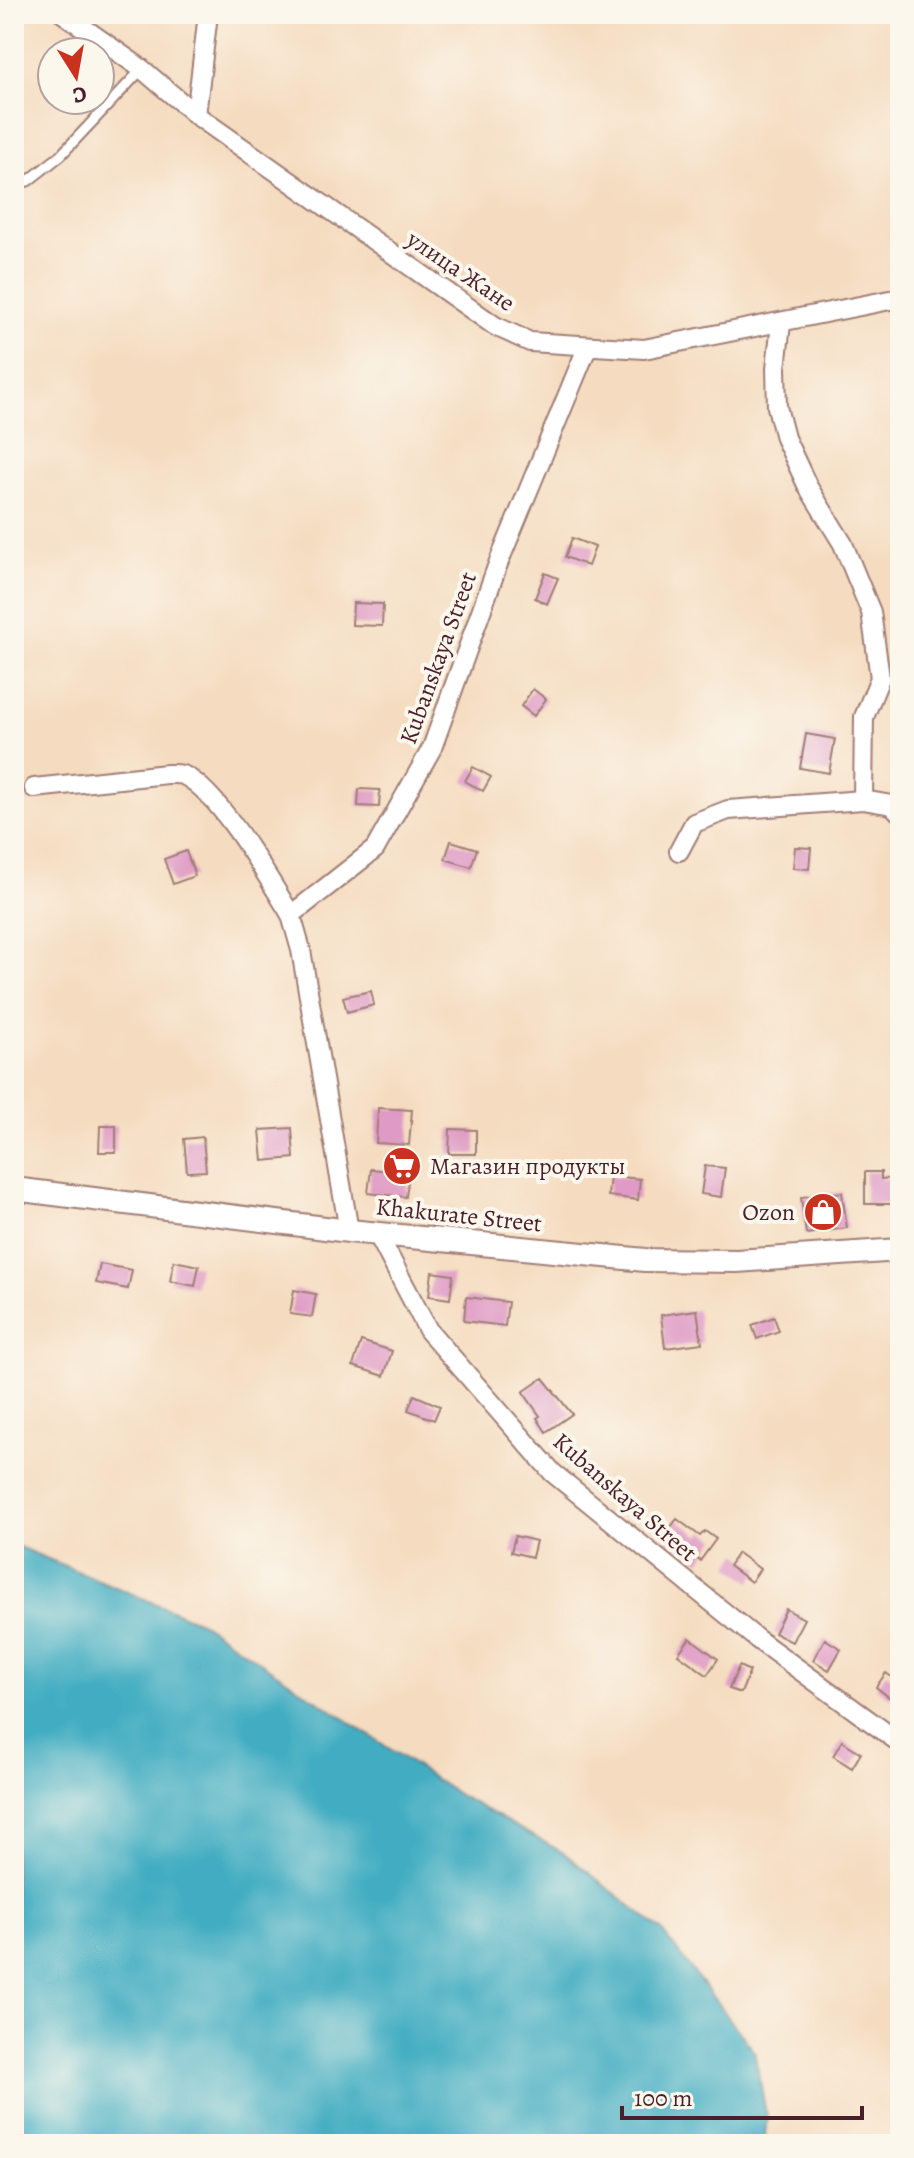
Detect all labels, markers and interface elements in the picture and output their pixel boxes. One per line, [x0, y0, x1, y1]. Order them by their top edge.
north arrow [36, 36, 116, 116]
text: С [70, 79, 89, 111]
street label: улица Жане [400, 223, 521, 319]
street label: Kubanskaya Street [392, 567, 484, 749]
supermarket icon: Магазин продукты [381, 1145, 423, 1187]
place label: Магазин продукты [430, 1150, 625, 1182]
street label: Khakurate Street [375, 1190, 544, 1240]
shop icon: Ozon [802, 1191, 844, 1233]
place label: Ozon [742, 1196, 795, 1228]
street label: Kubanskaya Street [546, 1425, 704, 1569]
scale bar [622, 2070, 862, 2120]
text: 100 m [634, 2082, 693, 2114]

